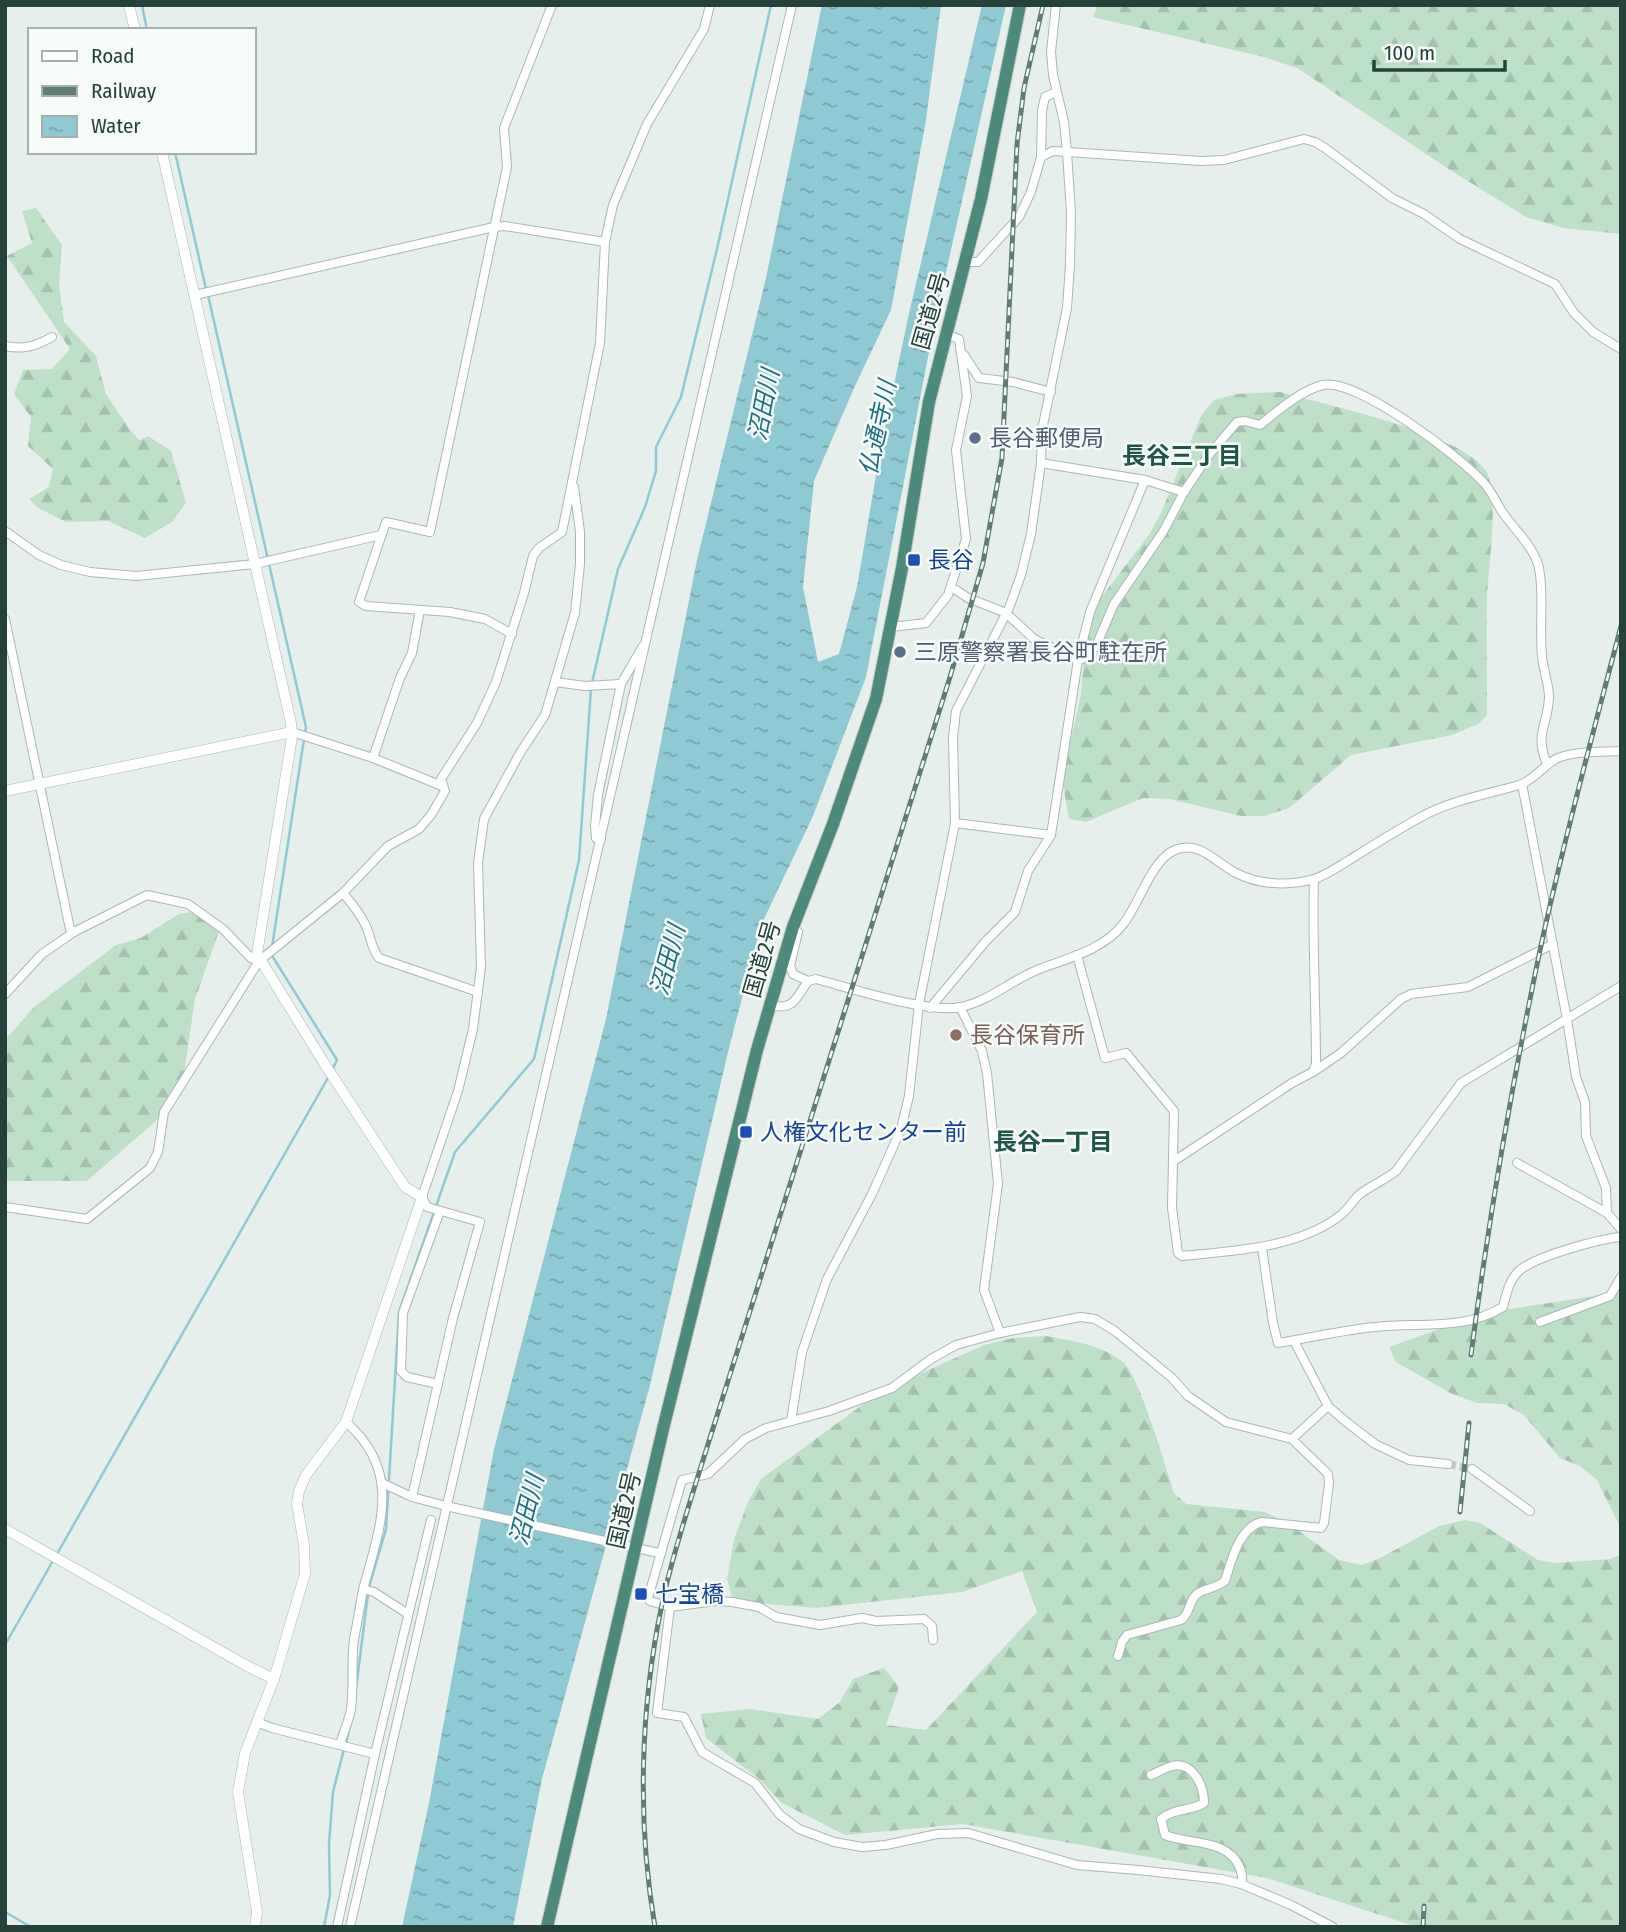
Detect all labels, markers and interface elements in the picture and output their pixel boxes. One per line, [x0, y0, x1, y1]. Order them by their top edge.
legend [28, 28, 256, 154]
scale bar [1374, 28, 1505, 72]
text: 100 m [1384, 40, 1435, 66]
text: Road [91, 43, 135, 69]
text: Railway [91, 78, 157, 104]
text: Water [91, 113, 141, 139]
street label: 国道2号 [907, 269, 955, 353]
water label: 沼田川 [743, 364, 785, 443]
water label: 仏通寺川 [854, 375, 902, 478]
place label: 長谷郵便局 [989, 424, 1104, 452]
marker: 長谷郵便局 [967, 430, 983, 446]
district label: 長谷三丁目 [1122, 442, 1242, 470]
place label: 長谷 [928, 546, 974, 574]
marker: 長谷 [906, 552, 922, 568]
place label: 三原警察署長谷町駐在所 [914, 638, 1167, 666]
marker: 三原警察署長谷町駐在所 [892, 644, 908, 660]
street label: 国道2号 [738, 917, 786, 1001]
water label: 沼田川 [645, 919, 692, 998]
place label: 長谷保育所 [970, 1021, 1085, 1049]
marker: 長谷保育所 [948, 1027, 964, 1043]
place label: 人権文化センター前 [760, 1118, 967, 1146]
marker: 人権文化センター前 [738, 1124, 754, 1140]
district label: 長谷一丁目 [993, 1128, 1113, 1156]
street label: 国道2号 [601, 1468, 647, 1552]
water label: 沼田川 [505, 1469, 550, 1548]
place label: 七宝橋 [655, 1580, 724, 1608]
marker: 七宝橋 [633, 1586, 649, 1602]

